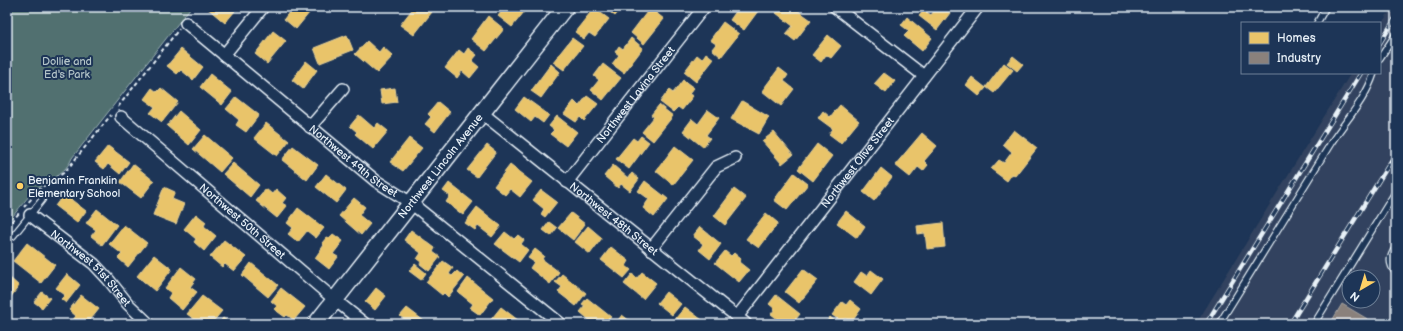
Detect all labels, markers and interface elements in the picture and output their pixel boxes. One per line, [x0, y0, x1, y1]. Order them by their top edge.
legend [1241, 22, 1381, 74]
text: Homes [1277, 31, 1316, 46]
street label: Northwest Lavina Street [594, 43, 678, 146]
text: Industry [1277, 51, 1322, 66]
park label: Dollie and Ed's Park [42, 55, 92, 81]
street label: Northwest Lincoln Avenue [395, 111, 486, 221]
street label: Northwest Olive Street [818, 114, 897, 210]
street label: Northwest 49th Street [307, 122, 401, 200]
place label: Benjamin Franklin Elementary School [28, 174, 120, 200]
street label: Northwest 48th Street [567, 179, 661, 258]
marker: Benjamin Franklin Elementary School [15, 181, 25, 191]
street label: Northwest 50th Street [197, 181, 289, 262]
street label: Northwest 51st Street [48, 227, 134, 309]
north arrow [1341, 269, 1381, 309]
text: N [1348, 289, 1362, 304]

